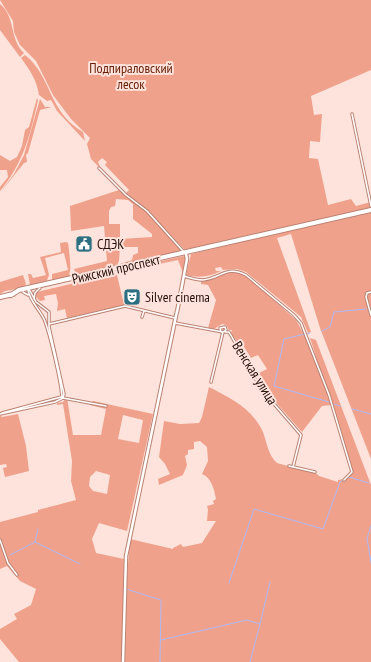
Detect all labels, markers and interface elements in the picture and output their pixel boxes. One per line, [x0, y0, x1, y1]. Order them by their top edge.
park label: Подпираловский лесок [89, 59, 173, 93]
public building icon: СДЭК [74, 234, 94, 254]
place label: СДЭК [97, 235, 124, 253]
street label: Рижский проспект [70, 250, 162, 288]
theatre icon: Silver cinema [122, 287, 142, 307]
place label: Silver cinema [145, 288, 210, 306]
street label: Венская улица [228, 338, 282, 408]

